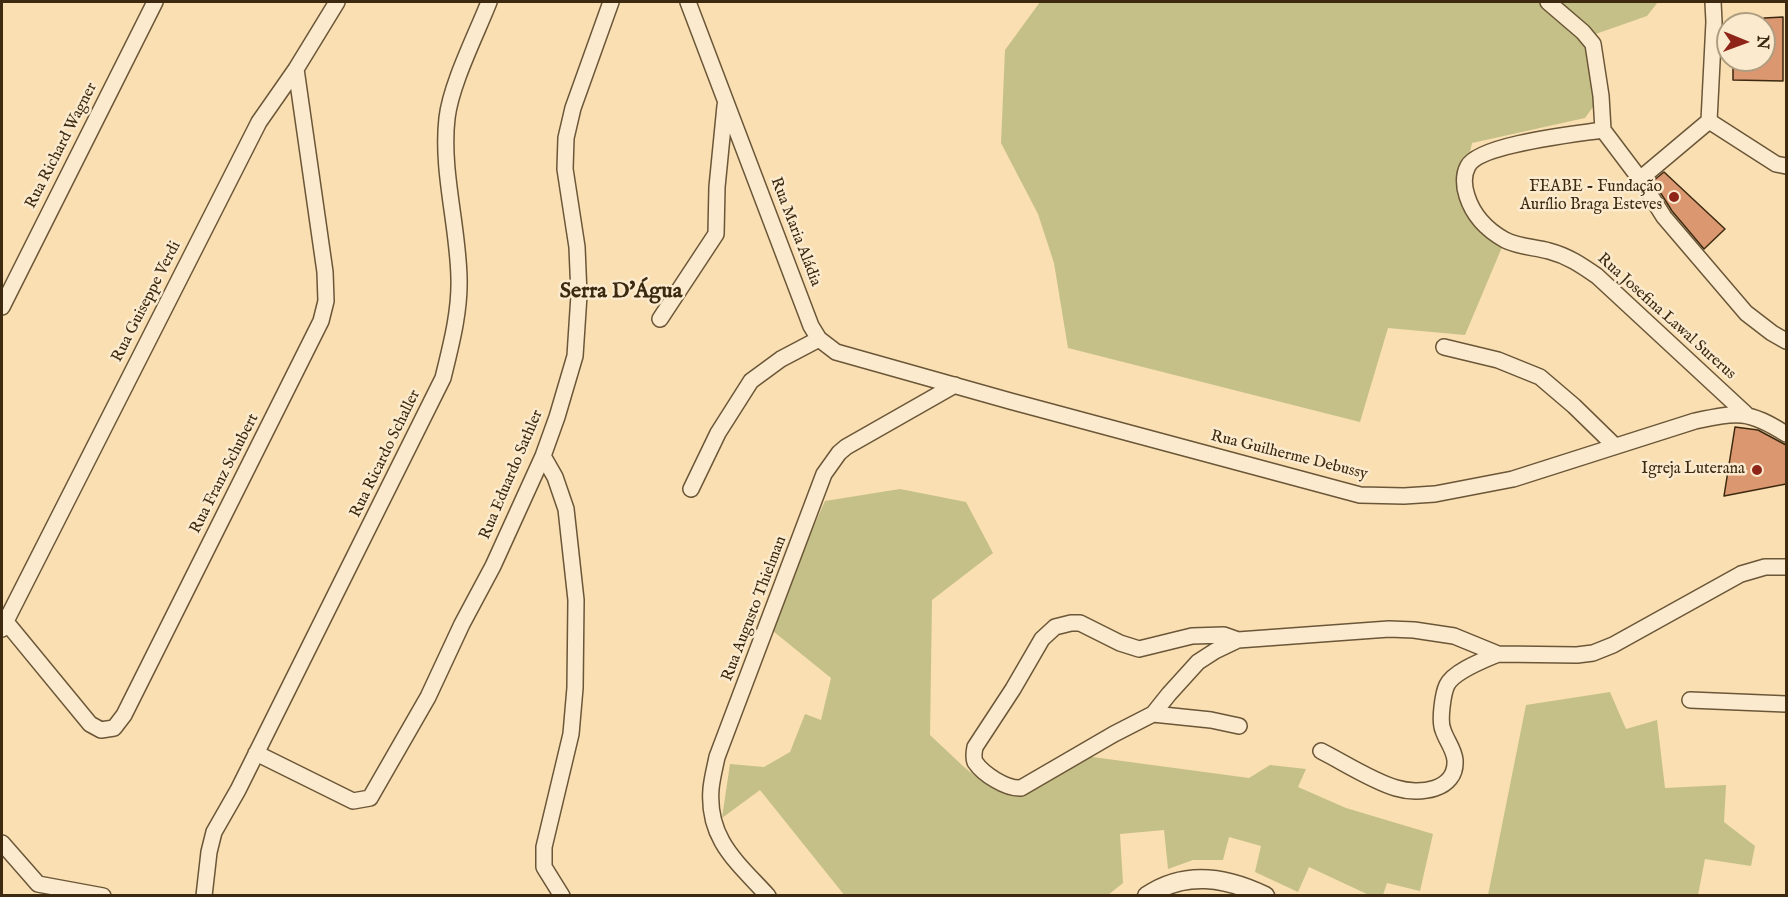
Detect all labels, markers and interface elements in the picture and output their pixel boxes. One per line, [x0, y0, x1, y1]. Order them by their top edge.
north arrow [1716, 12, 1776, 72]
text: N [1752, 35, 1772, 49]
street label: Rua Richard Wagner [22, 80, 102, 212]
street label: Rua Maria Aládia [765, 175, 825, 289]
place label: FEABE - Fundação Aurílio Braga Esteves [1520, 178, 1662, 216]
marker: FEABE - Fundação Aurílio Braga Esteves [1667, 190, 1681, 204]
street label: Rua Guiseppe Verdi [108, 238, 186, 366]
street label: Rua Josefina Lawal Surerus [1593, 250, 1739, 384]
district label: Serra D'Água [560, 279, 682, 305]
street label: Rua Ricardo Schaller [347, 387, 425, 521]
street label: Rua Eduardo Sathler [476, 407, 548, 543]
street label: Rua Franz Schubert [186, 411, 264, 537]
street label: Rua Guilherme Debussy [1208, 427, 1370, 485]
place label: Igreja Luterana [1641, 460, 1745, 480]
marker: Igreja Luterana [1750, 463, 1764, 477]
street label: Rua Augusto Thielman [718, 534, 792, 684]

